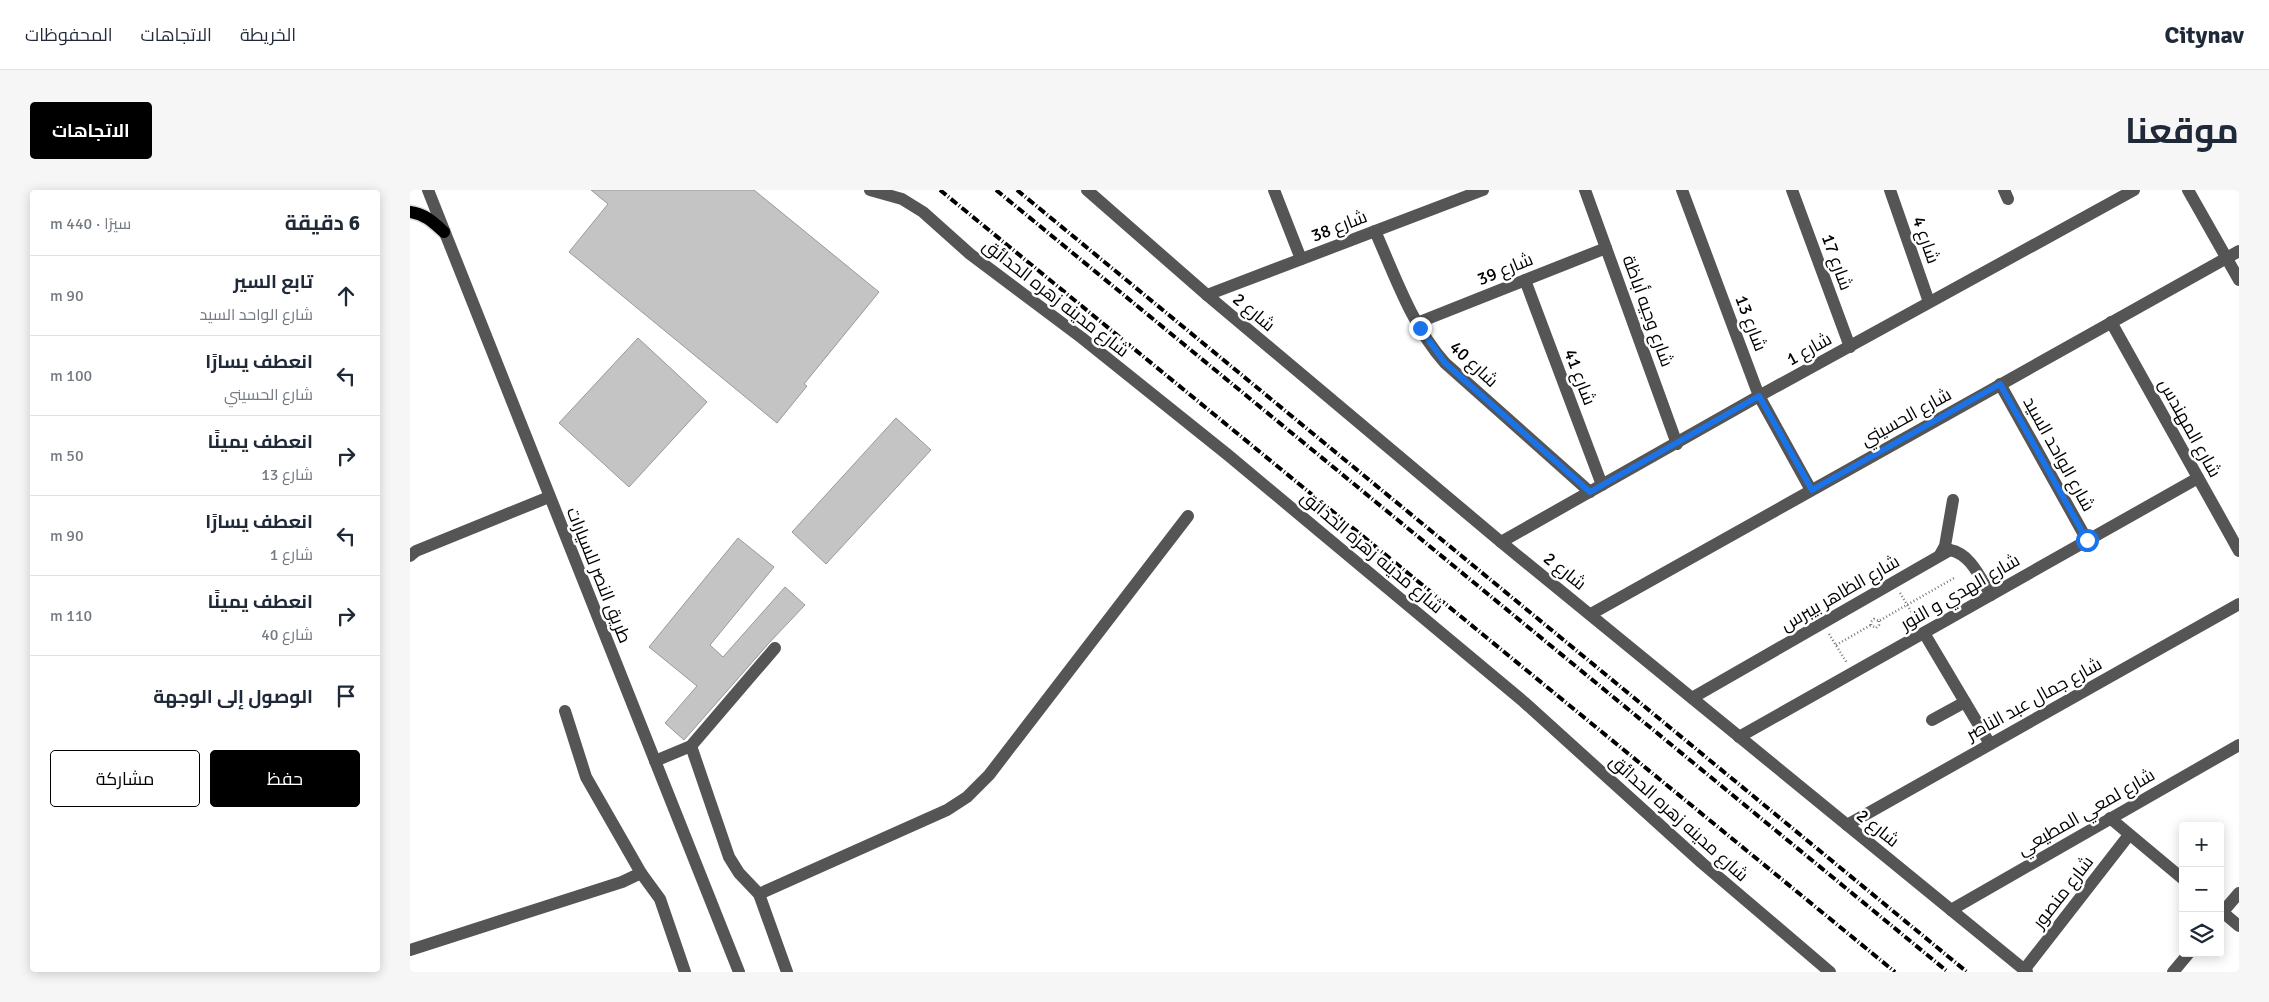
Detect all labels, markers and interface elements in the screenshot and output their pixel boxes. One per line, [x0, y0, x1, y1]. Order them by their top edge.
text: Citynav [2165, 20, 2244, 50]
text: المحفوظات [25, 24, 113, 46]
text: الاتجاهات [141, 24, 212, 46]
text: الخريطة [240, 24, 296, 46]
button: الاتجاهات [30, 102, 152, 159]
text: موقعنا [2125, 110, 2239, 153]
street label: شارع 38 [1308, 205, 1371, 248]
text: 6 دقيقة [285, 210, 360, 236]
street label: شارع 4 [1907, 213, 1944, 267]
text: سيرًا · 440 m [50, 214, 131, 234]
street label: شارع 17 [1816, 231, 1857, 293]
street label: شارع مدينه زهره الحدائق [978, 234, 1133, 363]
street label: شارع 39 [1474, 248, 1537, 291]
street label: شارع وجيه أباظة [1617, 252, 1678, 370]
text: تابع السير [233, 270, 313, 294]
icon: ahead [332, 282, 360, 310]
text: 90 m [50, 286, 84, 306]
street label: شارع 2 [1228, 288, 1280, 337]
street label: شارع 13 [1729, 292, 1772, 355]
text: شارع الواحد السيد [200, 305, 313, 325]
route end [1409, 317, 1432, 340]
street label: شارع 1 [1782, 328, 1836, 371]
street label: شارع 40 [1445, 336, 1503, 393]
street label: شارع 41 [1558, 346, 1601, 409]
text: انعطف يسارًا [205, 350, 313, 374]
icon: left [332, 362, 360, 390]
text: 100 m [50, 366, 92, 386]
street label: شارع المهندس [2153, 375, 2226, 482]
street label: شارع الحسيني [1857, 383, 1957, 454]
text: شارع الحسيني [224, 385, 313, 405]
street label: شارع الواحد السيد [2018, 393, 2100, 516]
text: انعطف يمينًا [208, 430, 313, 454]
icon: right [332, 442, 360, 470]
text: 50 m [50, 446, 84, 466]
text: شارع 13 [261, 465, 313, 485]
street label: شارع مدينه زهره الحدائق [1296, 486, 1448, 619]
street label: طريق النصر للسيارات [561, 504, 636, 647]
text: انعطف يسارًا [205, 510, 313, 534]
icon: left [332, 522, 360, 550]
text: 90 m [50, 526, 84, 546]
route start [2076, 529, 2099, 552]
text: شارع 1 [270, 545, 313, 565]
street label: شارع 2 [1539, 547, 1591, 596]
street label: شارع الهدي و النور [1896, 549, 2025, 638]
street label: شارع الظاهر بيبرس [1777, 550, 1904, 637]
text: انعطف يمينًا [208, 590, 313, 614]
icon: right [332, 602, 360, 630]
text: 110 m [50, 606, 92, 626]
text: شارع 40 [261, 625, 313, 645]
street label: شارع جمال عبد الناصر [1961, 653, 2106, 747]
icon: arrive [332, 682, 360, 710]
text: الوصول إلى الوجهة [153, 685, 313, 709]
button: مشاركة [50, 750, 200, 807]
button: حفظ [210, 750, 360, 807]
street label: شارع مدينه زهره الحدائق [1604, 750, 1753, 887]
street label: شارع لمعي المطيعي [2013, 764, 2160, 863]
street label: شارع 2 [1852, 804, 1904, 853]
map controls [2179, 822, 2224, 957]
button: + [2179, 822, 2224, 867]
street label: شارع منصور [2027, 851, 2099, 934]
button: − [2179, 867, 2224, 912]
button: layers [2179, 912, 2224, 957]

